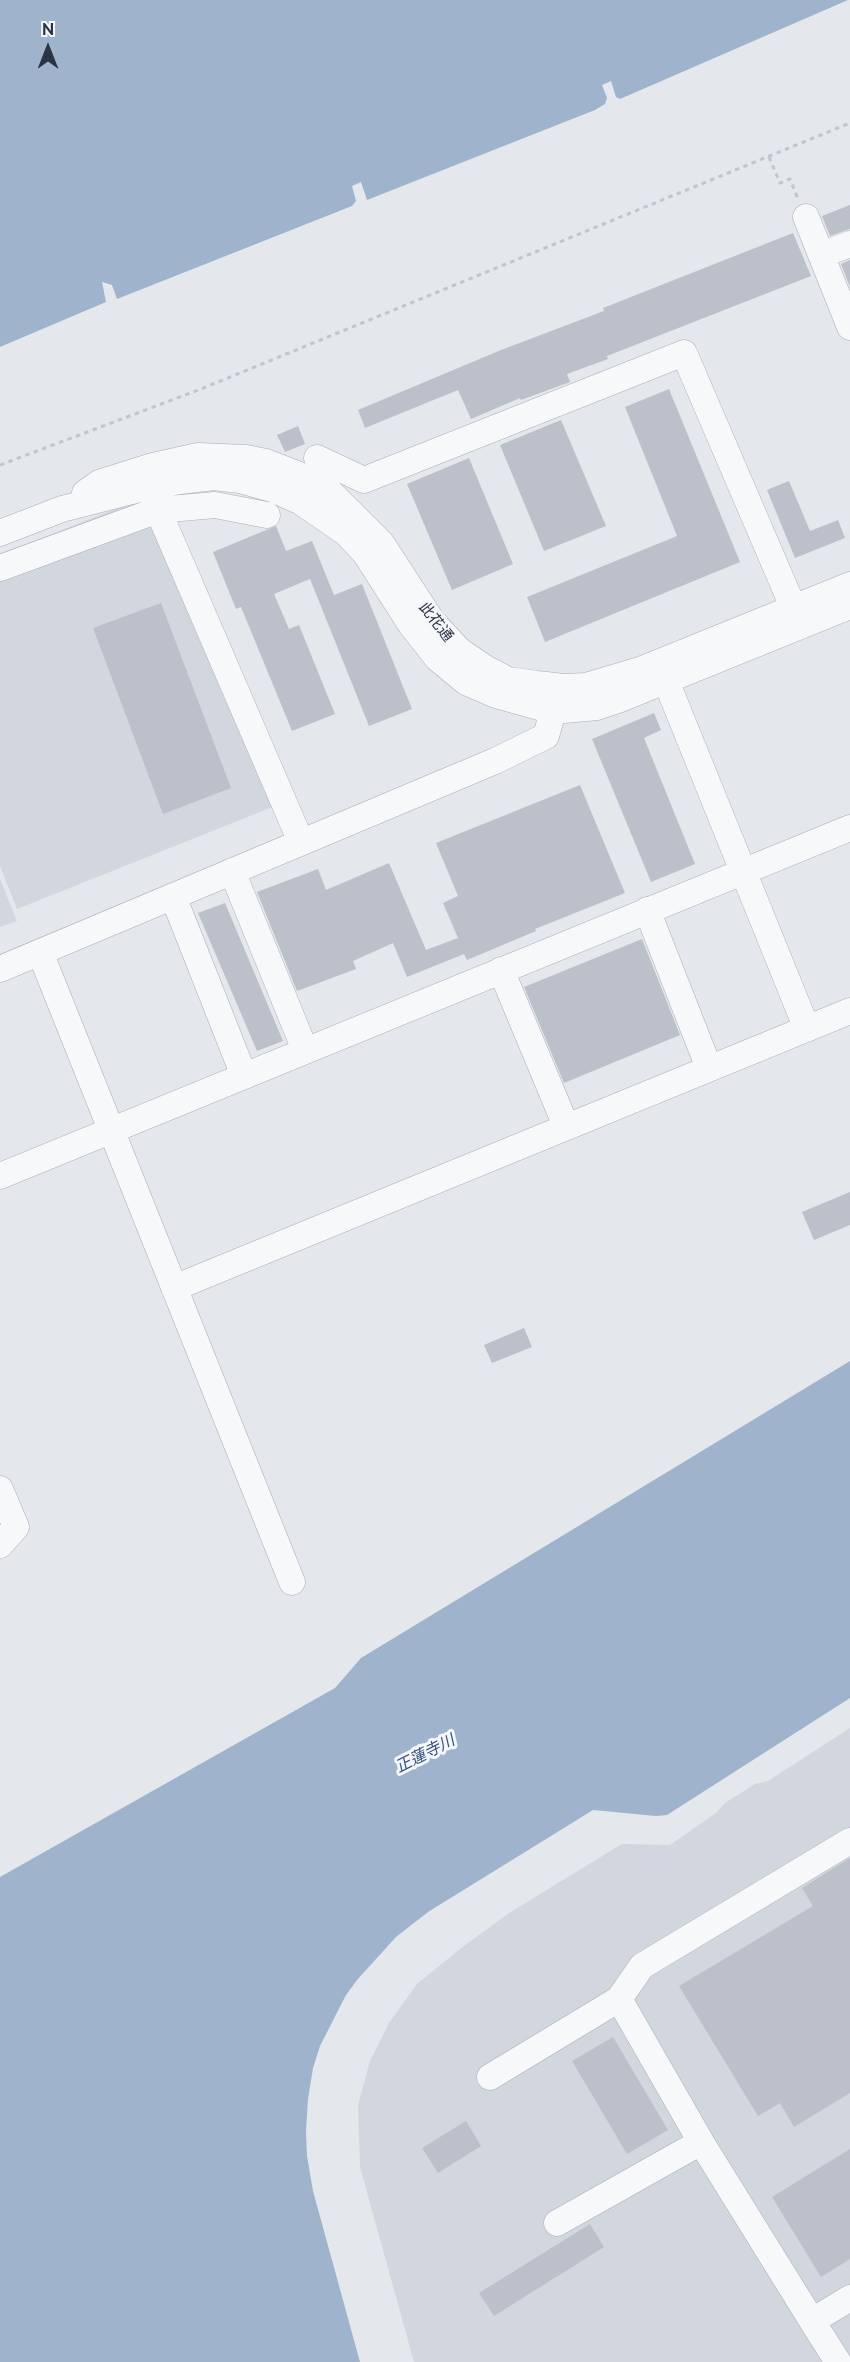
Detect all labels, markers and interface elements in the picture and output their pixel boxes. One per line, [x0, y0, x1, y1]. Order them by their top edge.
north arrow [18, 18, 78, 78]
text: N [42, 20, 54, 39]
street label: 此花通 [415, 599, 457, 645]
water label: 正蓮寺川 [392, 1731, 458, 1777]

